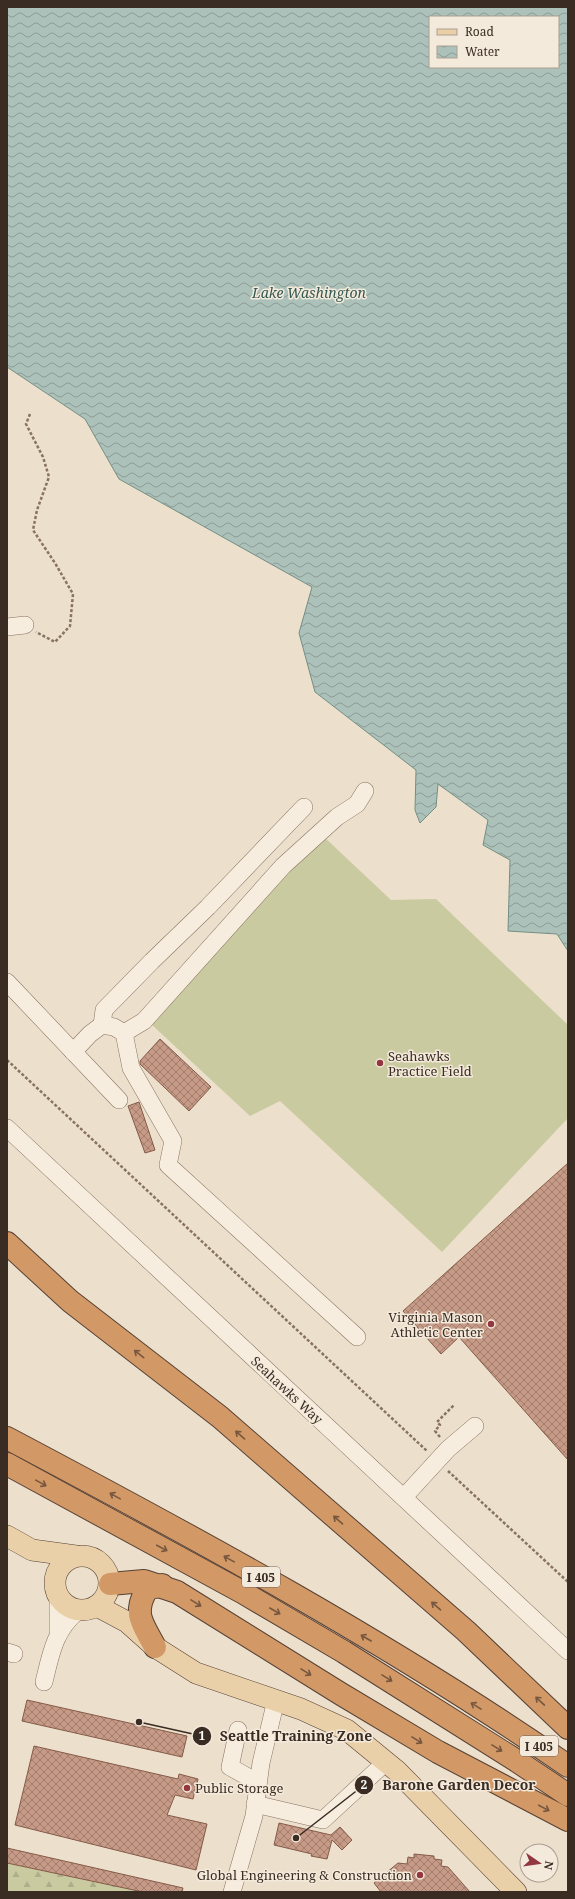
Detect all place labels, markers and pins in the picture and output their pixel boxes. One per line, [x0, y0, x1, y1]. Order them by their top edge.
place label: Seahawks Practice Field [388, 1047, 472, 1080]
marker: Seahawks Practice Field [375, 1058, 385, 1068]
place label: Virginia Mason Athletic Center [388, 1308, 484, 1341]
marker: Virginia Mason Athletic Center [486, 1319, 496, 1329]
callout: Seattle Training Zone [192, 1723, 380, 1749]
callout: Barone Garden Decor [354, 1772, 544, 1798]
place label: Public Storage [195, 1779, 283, 1797]
marker: Public Storage [182, 1783, 192, 1793]
place label: Global Engineering & Construction [197, 1866, 413, 1884]
marker: Global Engineering & Construction [415, 1870, 425, 1880]

